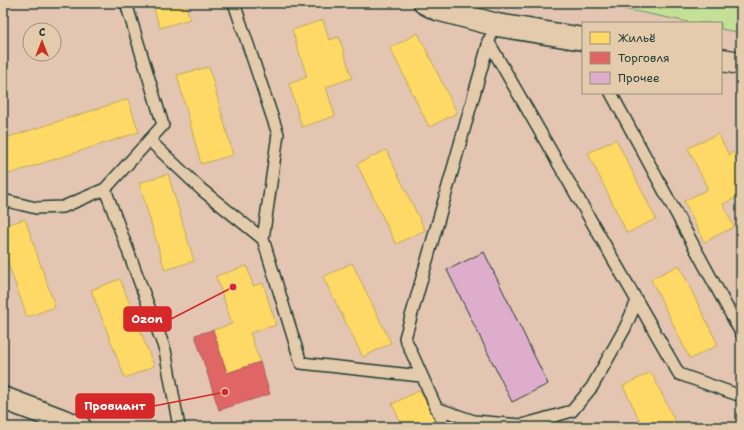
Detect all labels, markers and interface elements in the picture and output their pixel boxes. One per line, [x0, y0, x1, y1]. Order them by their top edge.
north arrow [22, 22, 62, 62]
legend [582, 22, 722, 94]
text: С [39, 25, 46, 40]
text: Жильё [618, 30, 656, 46]
text: Торговля [618, 50, 670, 66]
text: Прочее [618, 70, 660, 86]
callout: Ozon [124, 307, 171, 331]
text: Ozon [131, 311, 163, 327]
callout: Провиант [76, 394, 154, 418]
text: Провиант [84, 398, 147, 414]

